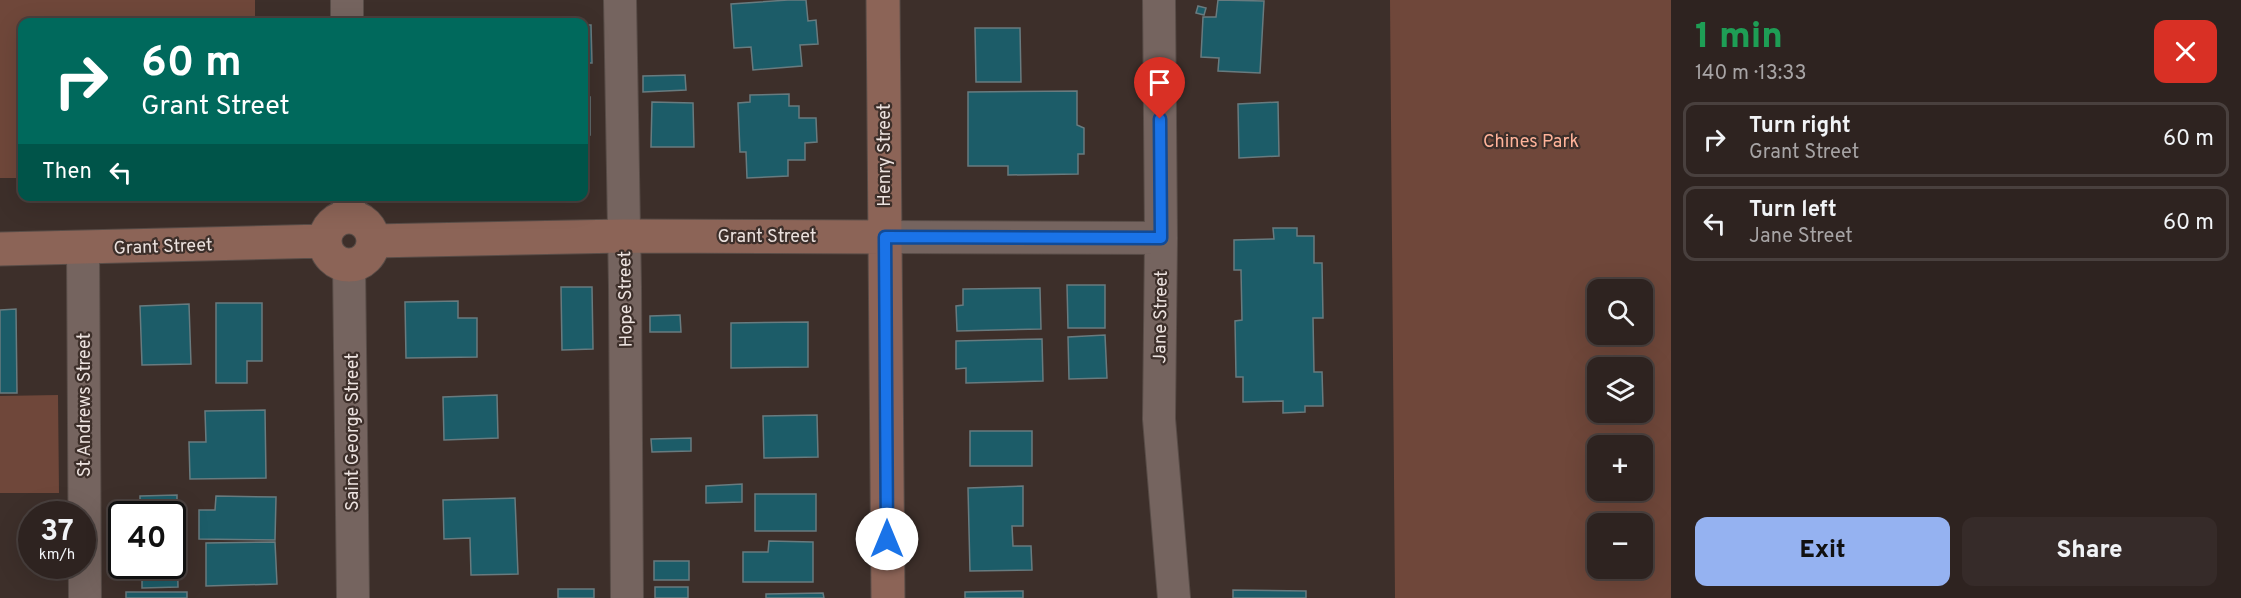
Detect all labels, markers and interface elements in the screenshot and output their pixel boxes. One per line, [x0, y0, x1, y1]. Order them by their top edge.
text: 1 min [1695, 15, 1783, 61]
button: close [2154, 20, 2217, 83]
text: 60 m [141, 38, 242, 91]
icon: right [42, 42, 120, 120]
pin [1134, 57, 1185, 119]
text: 140 m · 13:33 [1695, 61, 1806, 87]
icon: arrive [1143, 66, 1176, 99]
text: Grant Street [141, 90, 290, 124]
street label: Henry Street [874, 103, 897, 207]
text: Turn right [1749, 113, 1851, 140]
icon: right [1698, 123, 1731, 156]
text: 60 m [2163, 126, 2214, 153]
park label: Chines Park [1483, 131, 1579, 154]
text: Grant Street [1749, 140, 1859, 166]
icon: left [104, 156, 137, 189]
text: Then [42, 159, 92, 186]
text: Turn left [1749, 197, 1837, 224]
icon: left [1698, 207, 1731, 240]
text: 60 m [2163, 210, 2214, 237]
text: Jane Street [1749, 224, 1853, 250]
street label: Grant Street [717, 226, 817, 249]
street label: Grant Street [113, 234, 213, 261]
street label: Hope Street [614, 251, 639, 347]
street label: Jane Street [1149, 270, 1174, 364]
map controls [1587, 279, 1653, 579]
button: search [1587, 279, 1653, 345]
street label: St Andrews Street [74, 333, 97, 477]
street label: Saint George Street [342, 353, 365, 511]
button: layers [1587, 357, 1653, 423]
button: + [1587, 435, 1653, 501]
speed limit sign: 40 [108, 501, 186, 579]
position arrow [855, 507, 919, 571]
button: − [1587, 513, 1653, 579]
text: 37 [40, 514, 74, 551]
button: Exit [1695, 517, 1950, 586]
button: Share [1962, 517, 2217, 586]
text: km/h [39, 546, 75, 565]

